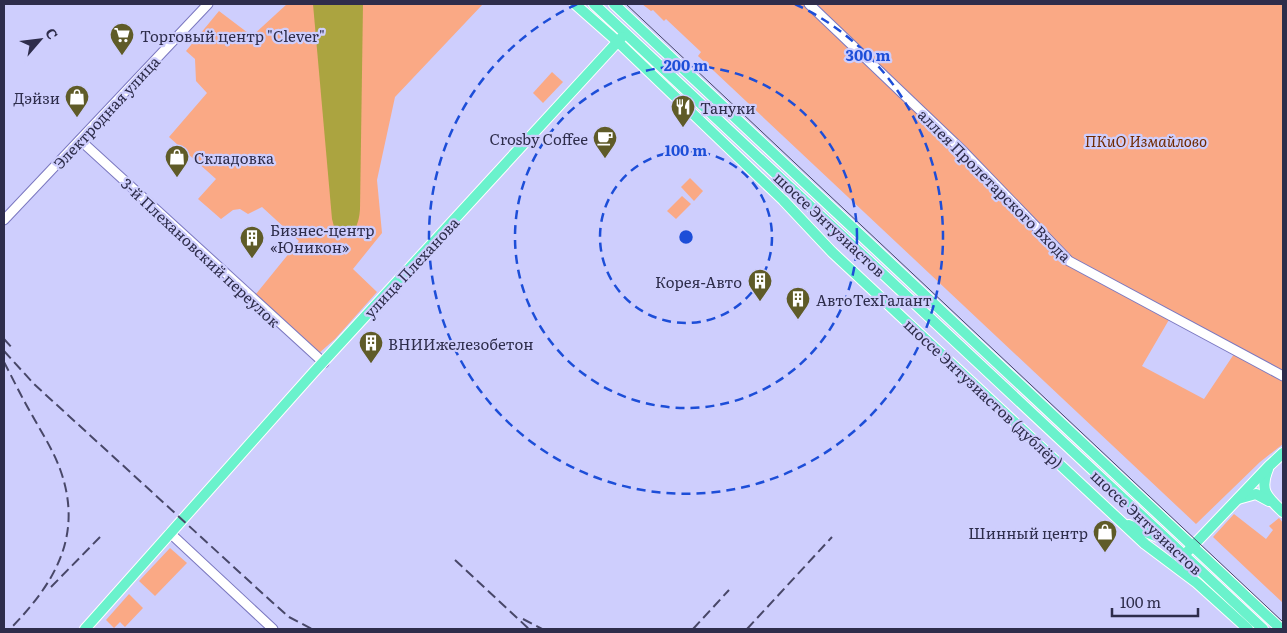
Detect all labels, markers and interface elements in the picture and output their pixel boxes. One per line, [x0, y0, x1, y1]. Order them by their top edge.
north arrow [15, 15, 65, 65]
supermarket icon: Торговый центр "Clever" [109, 22, 135, 56]
text: С [41, 24, 64, 43]
place label: Торговый центр "Clever" [140, 24, 325, 47]
text: 300 m [846, 43, 890, 66]
street label: Электродная улица [47, 50, 165, 174]
text: 200 m [664, 53, 708, 76]
shop icon: Дэйзи [64, 84, 90, 118]
place label: Дэйзи [14, 86, 60, 109]
restaurant icon: Тануки [670, 94, 696, 128]
place label: Тануки [700, 96, 755, 119]
street label: аллея Пролетарского Входа [913, 103, 1077, 267]
cafe icon: Crosby Coffee [592, 125, 618, 159]
place label: Crosby Coffee [490, 127, 588, 150]
park label: ПКиО Измайлово [1085, 129, 1207, 152]
text: 100 m [665, 138, 707, 161]
shop icon: Складовка [164, 144, 190, 178]
place label: Складовка [194, 146, 275, 169]
street label: шоссе Энтузиастов [769, 166, 891, 282]
street label: 3-й Плехановский переулок [116, 172, 286, 332]
street label: улица Плеханова [358, 211, 465, 323]
place label: Бизнес-центр «Юникон» [270, 218, 375, 258]
building icon: Бизнес-центр «Юникон» [239, 225, 265, 259]
centre of rings [677, 228, 695, 246]
building icon: Корея-Авто [747, 268, 773, 302]
place label: Корея-Авто [655, 270, 742, 293]
building icon: АвтоТехГалант [785, 286, 811, 320]
place label: АвтоТехГалант [816, 288, 932, 311]
street label: шоссе Энтузиастов (дублёр) [899, 313, 1069, 473]
building icon: ВНИИжелезобетон [358, 330, 384, 364]
place label: ВНИИжелезобетон [388, 332, 533, 355]
street label: шоссе Энтузиастов [1086, 464, 1208, 580]
shop icon: Шинный центр [1092, 519, 1118, 553]
place label: Шинный центр [968, 521, 1088, 544]
scale bar [1112, 586, 1198, 618]
text: 100 m [1120, 590, 1161, 613]

